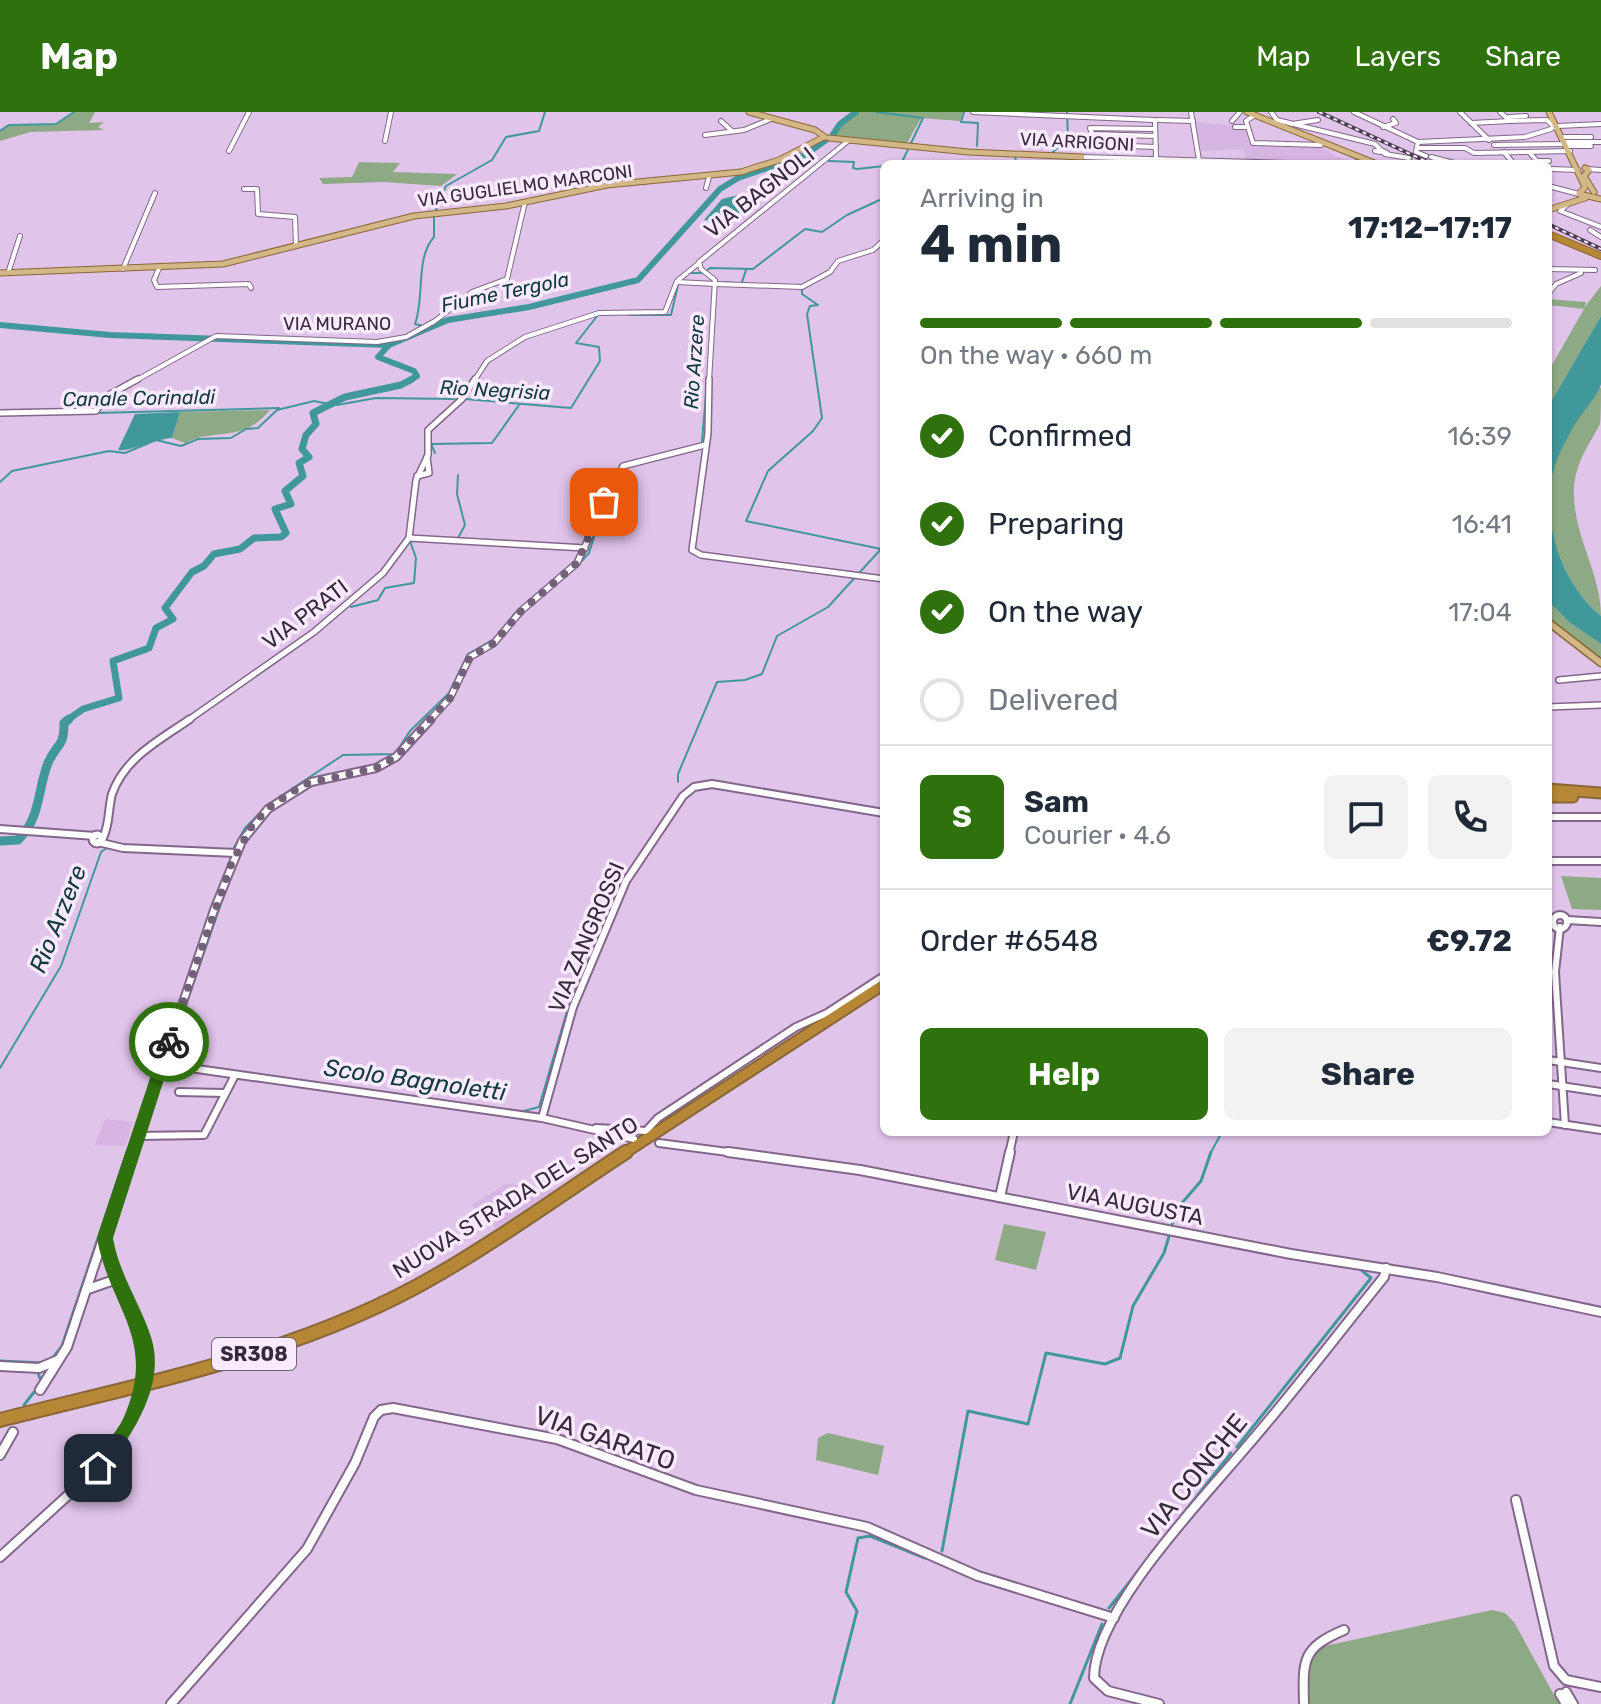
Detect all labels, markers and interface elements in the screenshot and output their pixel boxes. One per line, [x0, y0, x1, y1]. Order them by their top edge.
text: Map [40, 33, 118, 79]
text: Map [1256, 40, 1311, 73]
text: Layers [1355, 40, 1441, 73]
text: Share [1485, 40, 1561, 73]
street label: VIA ARRIGONI [1019, 128, 1135, 156]
street label: VIA BAGNOLI [699, 141, 820, 244]
street label: VIA GUGLIELMO MARCONI [416, 160, 634, 212]
text: Arriving in [920, 183, 1044, 214]
text: 17:12–17:17 [1348, 210, 1512, 246]
text: 4 min [920, 213, 1063, 275]
water label: Fiume Tergola [439, 267, 571, 317]
street label: VIA MURANO [283, 313, 391, 335]
water label: Rio Arzere [679, 314, 709, 410]
text: On the way · 660 m [920, 340, 1152, 371]
water label: Rio Negrisia [439, 375, 551, 405]
water label: Canale Corinaldi [62, 385, 217, 411]
icon: check [920, 414, 964, 458]
text: Confirmed [988, 418, 1132, 454]
text: 16:39 [1447, 421, 1512, 452]
pin [570, 468, 638, 536]
icon: bag [582, 480, 626, 524]
icon: check [920, 502, 964, 546]
text: Preparing [988, 506, 1124, 542]
text: 16:41 [1452, 509, 1512, 540]
street label: VIA PRATI [257, 573, 354, 655]
icon: check [920, 590, 964, 634]
text: On the way [988, 594, 1143, 630]
text: 17:04 [1448, 597, 1512, 628]
text: Delivered [988, 682, 1119, 718]
button: chat [1324, 775, 1408, 859]
button: phone [1428, 775, 1512, 859]
text: Sam [1024, 784, 1089, 820]
text: S [952, 799, 972, 835]
text: Courier · 4.6 [1024, 820, 1171, 851]
street label: VIA ZANGROSSI [543, 858, 630, 1016]
water label: Rio Arzere [24, 861, 92, 977]
text: Order #6548 [920, 923, 1099, 959]
text: €9.72 [1426, 923, 1512, 959]
courier [129, 1002, 209, 1082]
icon: bike [147, 1020, 191, 1064]
button: Help [920, 1028, 1208, 1120]
button: Share [1224, 1028, 1512, 1120]
water label: Scolo Bagnoletti [322, 1053, 509, 1107]
street label: NUOVA STRADA DEL SANTO [388, 1111, 643, 1284]
street label: VIA AUGUSTA [1064, 1178, 1206, 1231]
road number: SR308 [212, 1338, 296, 1370]
street label: VIA GARATO [530, 1400, 679, 1477]
street label: VIA CONCHE [1135, 1408, 1254, 1545]
pin [64, 1434, 132, 1502]
icon: home [76, 1446, 120, 1490]

